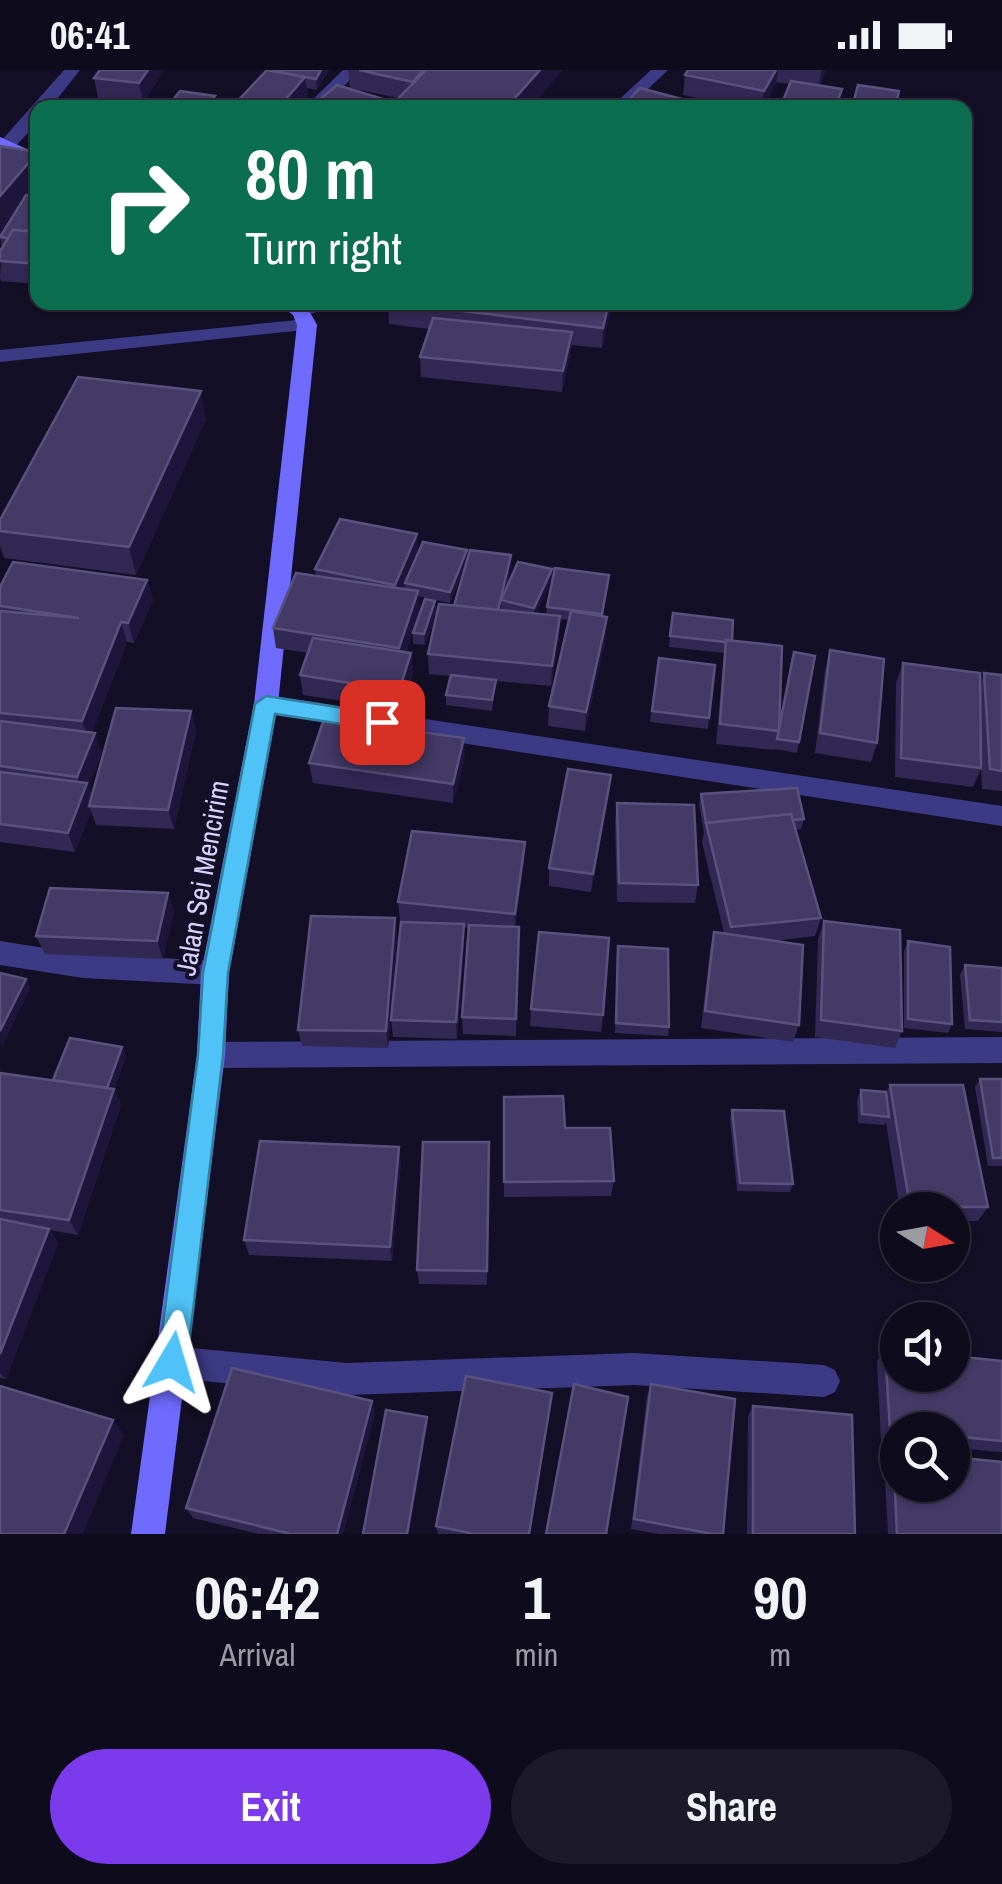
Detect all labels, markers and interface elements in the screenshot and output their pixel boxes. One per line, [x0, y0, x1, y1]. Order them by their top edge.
text: 06:41 [50, 10, 130, 61]
text: 80 m [245, 127, 376, 221]
icon: right [80, 140, 210, 270]
text: Turn right [245, 217, 402, 278]
pin [340, 680, 425, 765]
icon: arrive [355, 695, 410, 750]
street label: Jalan Sei Mencirim [166, 777, 238, 979]
north arrow [880, 1192, 970, 1282]
map controls [880, 1192, 970, 1502]
button: sound [880, 1302, 970, 1392]
position arrow [120, 1310, 224, 1414]
button: search [880, 1412, 970, 1502]
text: 06:42 [194, 1557, 320, 1638]
text: 1 [523, 1557, 550, 1638]
text: 90 [753, 1557, 808, 1638]
text: Arrival [219, 1633, 295, 1676]
text: min [515, 1633, 558, 1676]
text: m [769, 1633, 791, 1676]
button: Exit [50, 1749, 491, 1864]
button: Share [511, 1749, 952, 1864]

